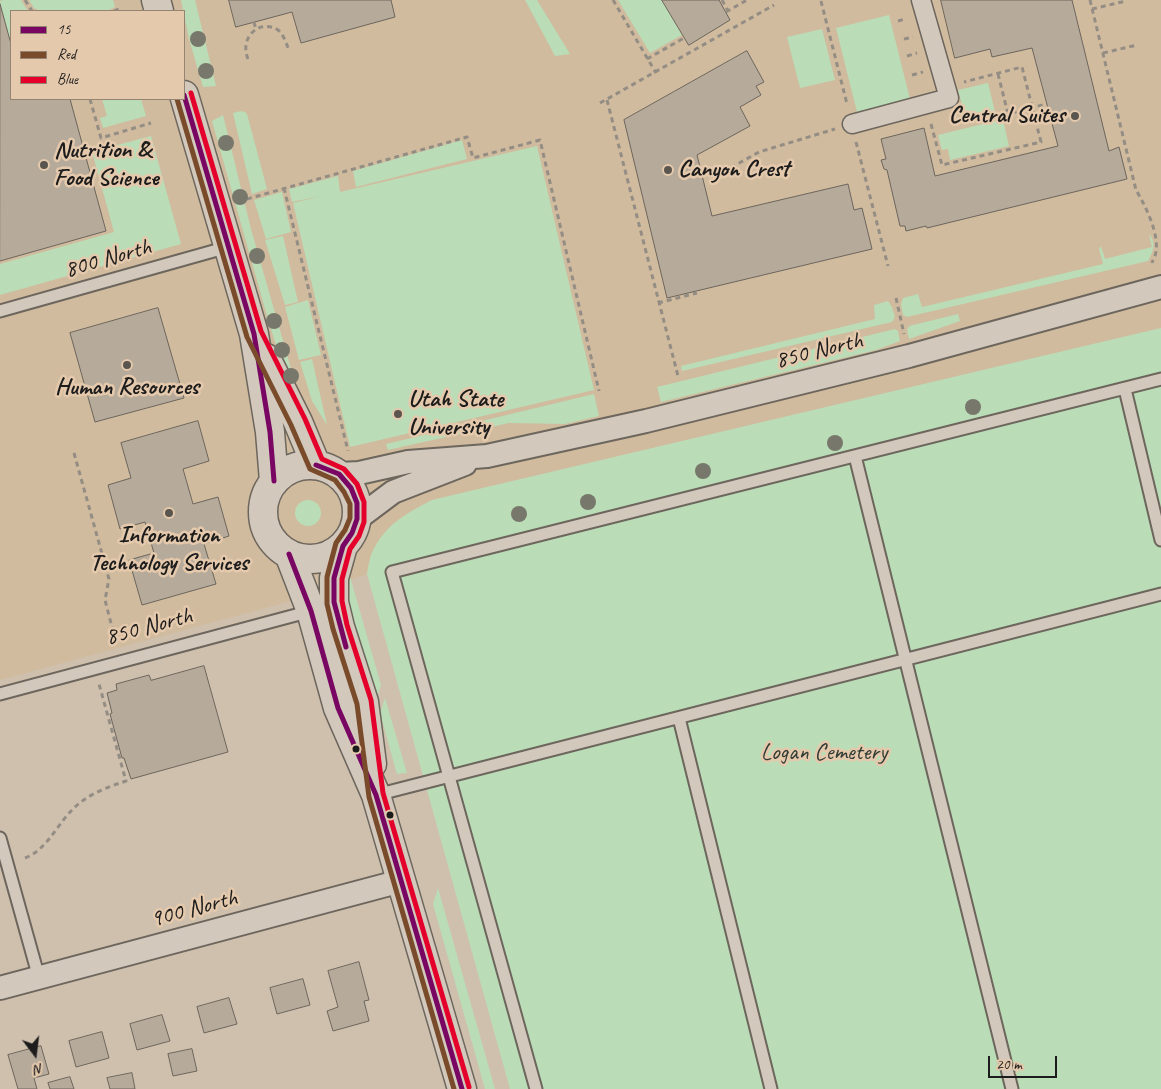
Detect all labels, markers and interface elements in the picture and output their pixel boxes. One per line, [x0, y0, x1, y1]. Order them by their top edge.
legend [10, 10, 185, 100]
text: 15 [57, 20, 71, 39]
text: Red [57, 45, 76, 64]
text: Blue [57, 70, 78, 89]
place label: Central Suites [949, 102, 1065, 130]
marker: Central Suites [1069, 110, 1081, 122]
place label: Nutrition & Food Science [54, 137, 159, 193]
place label: Canyon Crest [678, 156, 789, 184]
marker: Nutrition & Food Science [38, 159, 50, 171]
marker: Canyon Crest [662, 164, 674, 176]
street label: 800 North [61, 233, 155, 285]
street label: 850 North [773, 326, 865, 376]
marker: Human Resources [121, 359, 133, 371]
place label: Human Resources [55, 374, 199, 402]
place label: Utah State University [408, 386, 503, 442]
marker: Utah State University [392, 408, 404, 420]
marker: Information Technology Services [163, 507, 175, 519]
place label: Information Technology Services [90, 522, 248, 578]
street label: 850 North [103, 602, 195, 652]
park label: Logan Cemetery [761, 739, 887, 767]
unlabelled marker [351, 744, 361, 754]
unlabelled marker [385, 810, 395, 820]
street label: 900 North [148, 884, 240, 934]
north arrow [10, 1029, 60, 1079]
scale bar [991, 1046, 1060, 1078]
text: 20 m [996, 1055, 1022, 1074]
text: N [33, 1060, 45, 1078]

